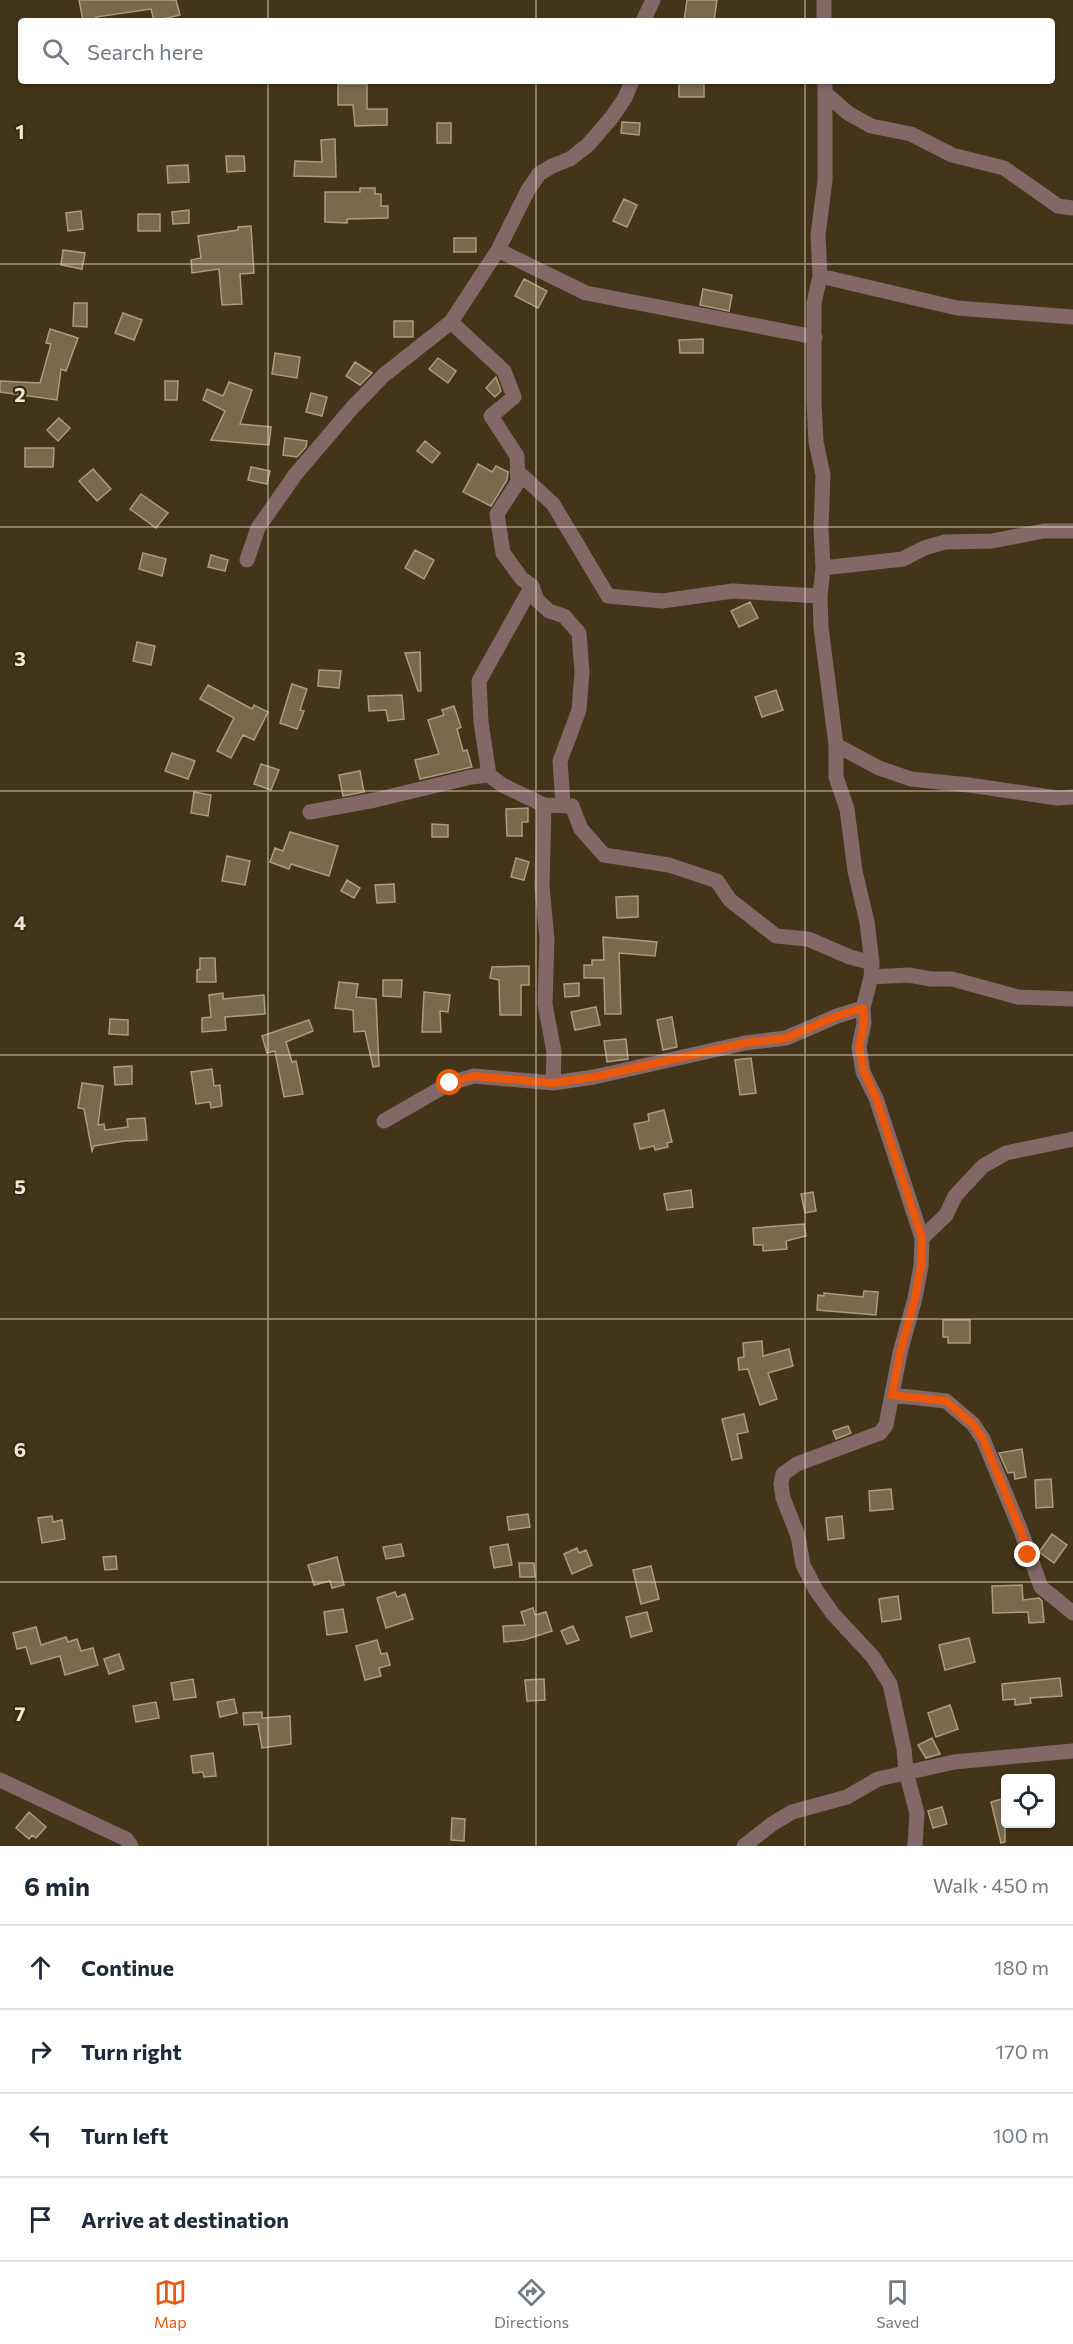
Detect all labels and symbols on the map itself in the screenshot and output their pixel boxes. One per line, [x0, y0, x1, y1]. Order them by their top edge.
text: 1 [15, 119, 25, 143]
text: 2 [14, 382, 26, 406]
text: 3 [14, 646, 26, 670]
text: 4 [14, 910, 26, 934]
route start [436, 1069, 462, 1095]
text: 5 [14, 1174, 26, 1198]
text: 6 [14, 1437, 26, 1461]
route end [1014, 1541, 1040, 1567]
text: 7 [15, 1701, 26, 1725]

